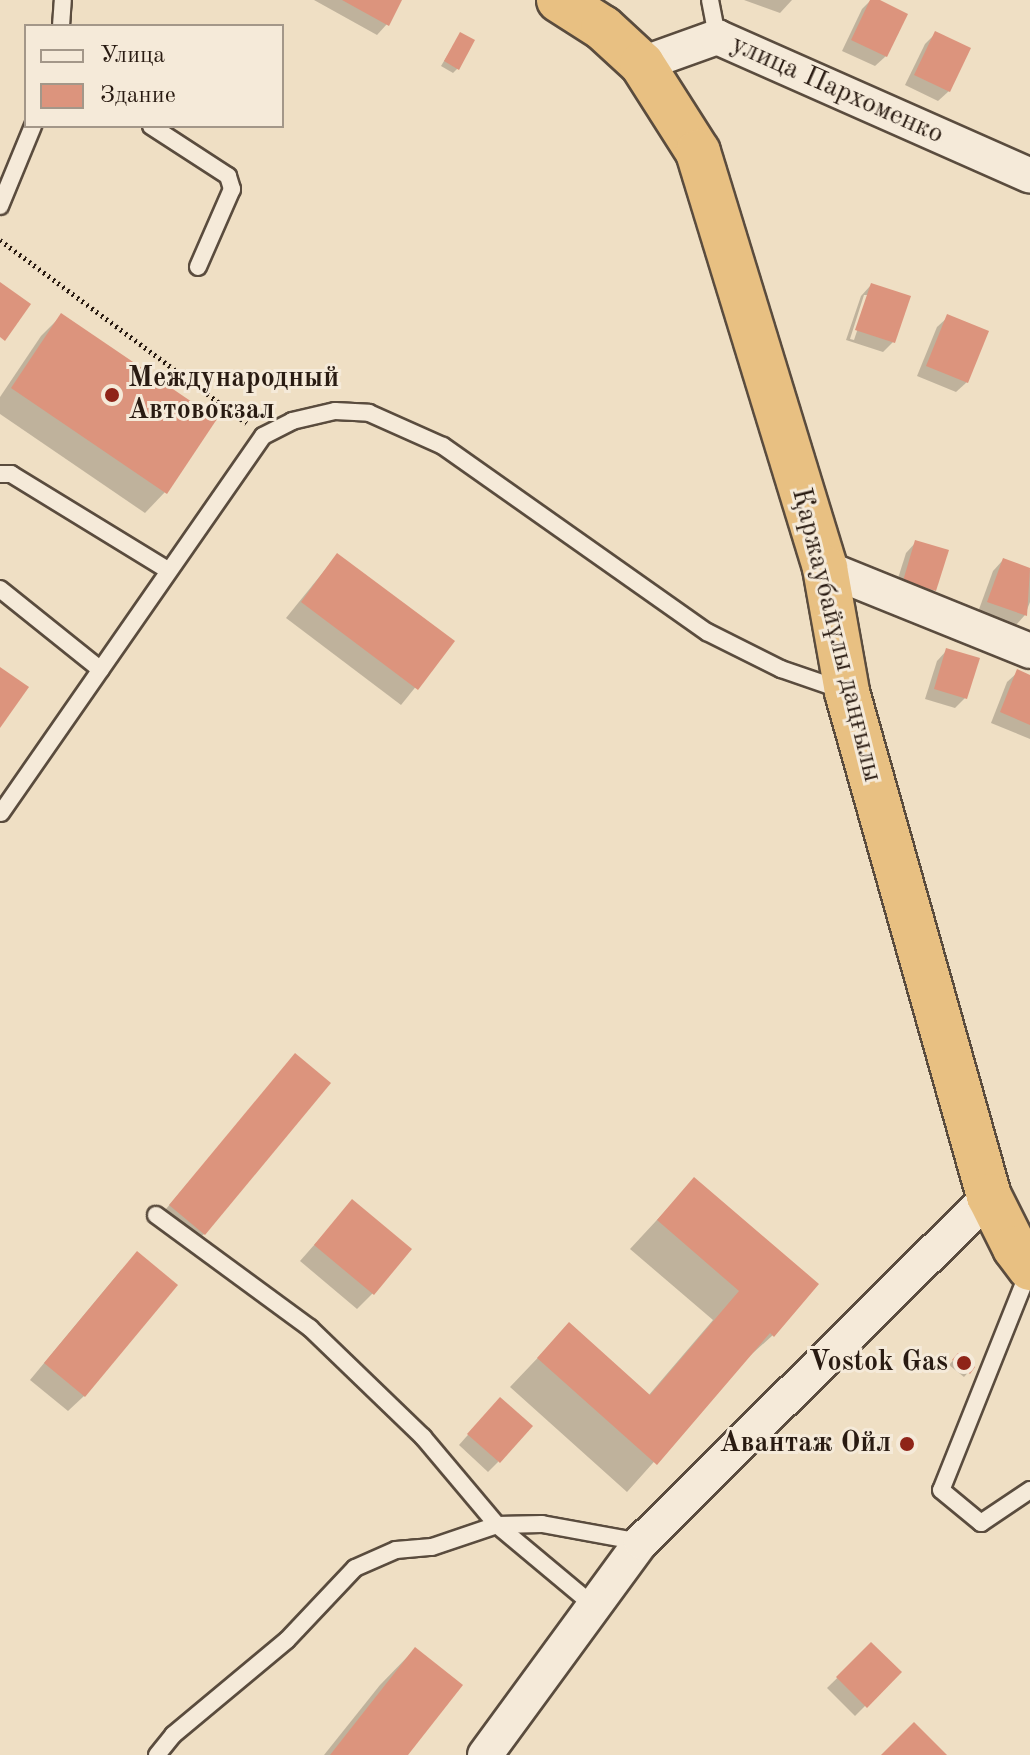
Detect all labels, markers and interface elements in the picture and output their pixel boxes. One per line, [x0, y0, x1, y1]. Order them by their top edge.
legend [24, 24, 284, 128]
street label: улица Пархоменко [725, 28, 949, 152]
text: Улица [100, 44, 165, 68]
text: Здание [100, 84, 176, 108]
place label: Международный Автовокзал [128, 362, 339, 428]
marker: Международный Автовокзал [103, 386, 121, 404]
street label: Қаржаубайұлы даңғылы [783, 485, 889, 785]
place label: Vostok Gas [809, 1346, 948, 1380]
marker: Vostok Gas [955, 1354, 973, 1372]
place label: Авантаж Ойл [719, 1427, 891, 1461]
marker: Авантаж Ойл [898, 1435, 916, 1453]

